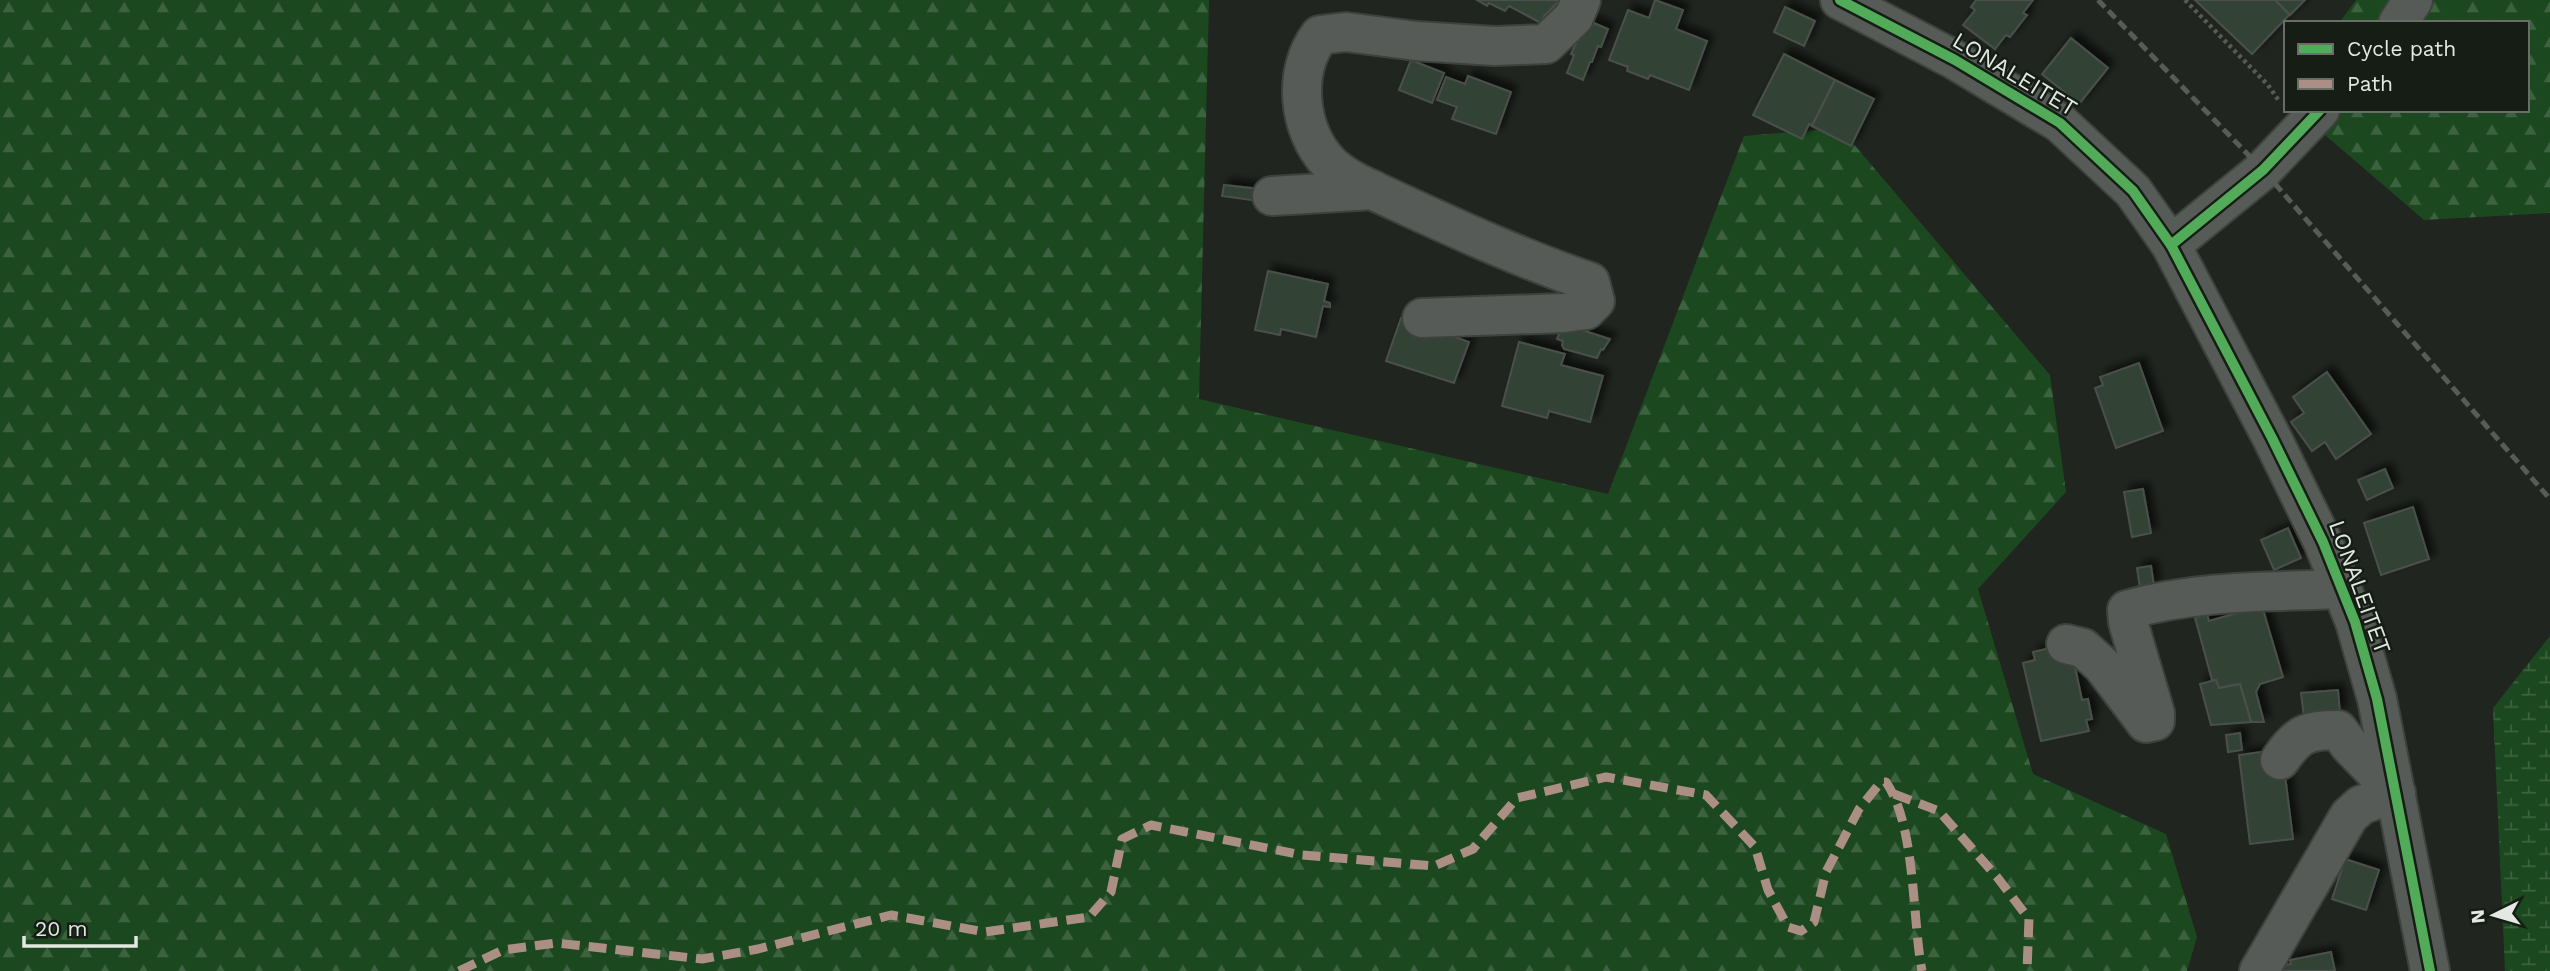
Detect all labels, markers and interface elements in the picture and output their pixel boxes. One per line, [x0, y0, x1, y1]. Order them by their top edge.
legend [2284, 21, 2529, 112]
street label: LONALEITET [1948, 27, 2082, 122]
text: Cycle path [2347, 36, 2456, 61]
text: Path [2347, 71, 2393, 96]
street label: LONALEITET [2323, 517, 2396, 658]
north arrow [2459, 880, 2529, 950]
scale bar [24, 904, 136, 948]
text: N [2465, 908, 2490, 924]
text: 20 m [35, 916, 87, 941]

